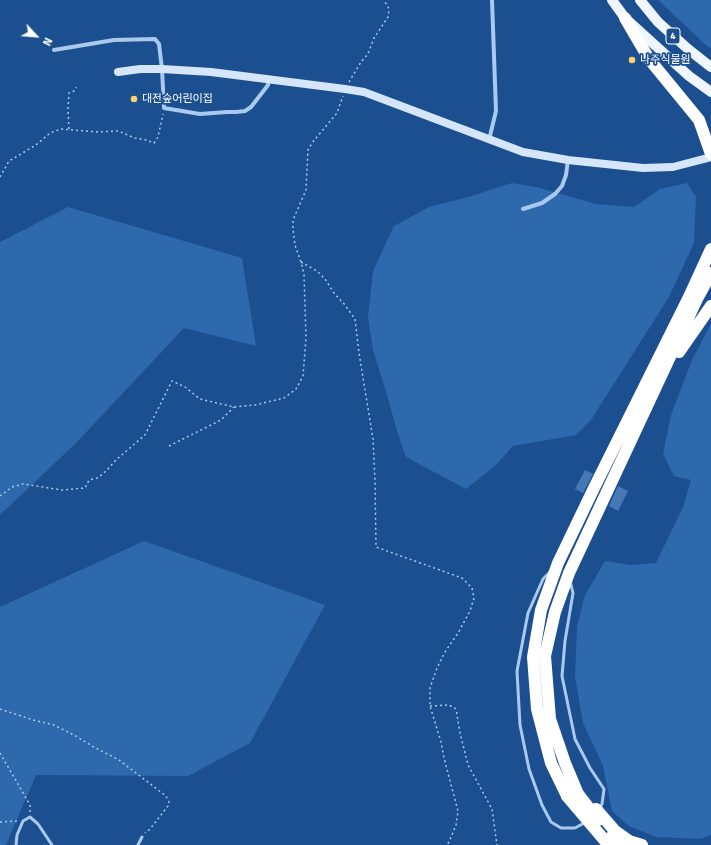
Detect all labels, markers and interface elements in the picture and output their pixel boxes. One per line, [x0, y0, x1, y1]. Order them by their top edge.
north arrow [16, 16, 56, 56]
road number: 4 [666, 28, 680, 44]
text: N [40, 35, 55, 48]
place label: 나주식물원 [640, 53, 691, 67]
marker: 나주식물원 [627, 55, 637, 65]
place label: 대전숲어린이집 [142, 92, 213, 106]
marker: 대전숲어린이집 [129, 94, 139, 104]

